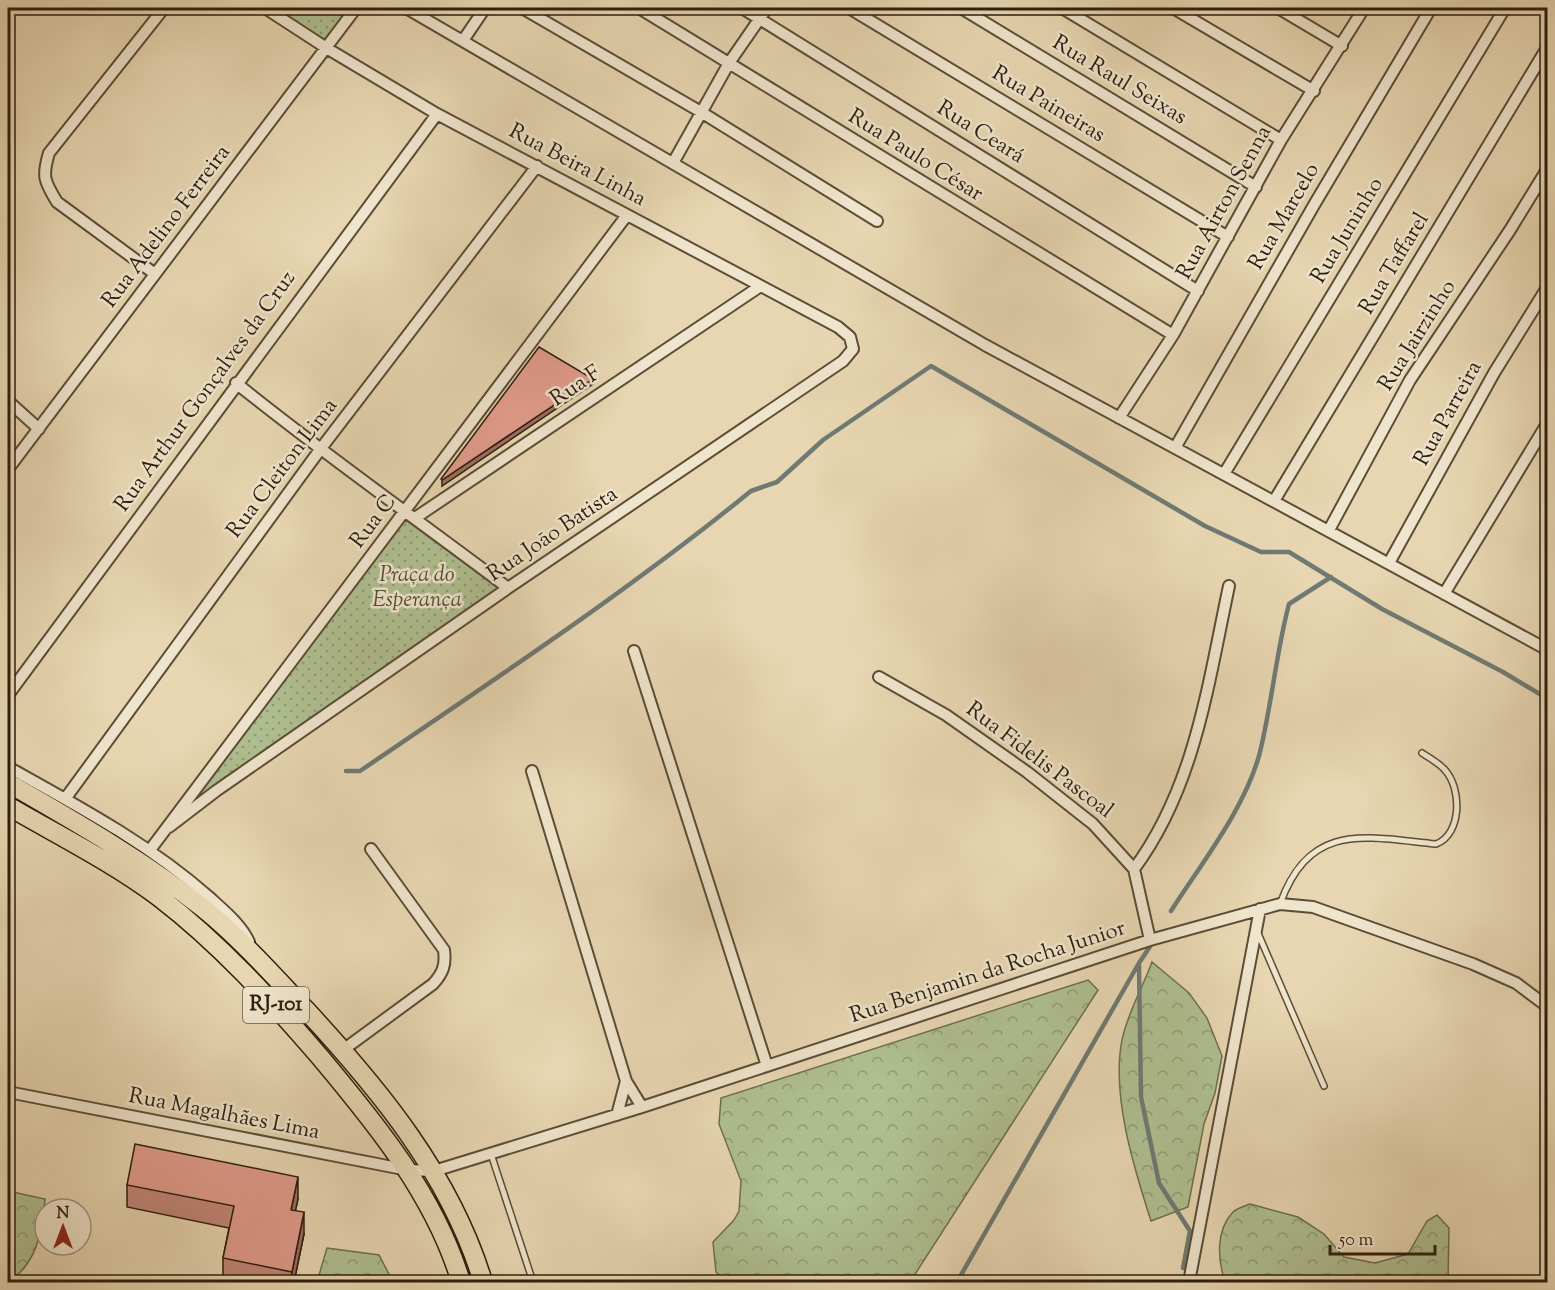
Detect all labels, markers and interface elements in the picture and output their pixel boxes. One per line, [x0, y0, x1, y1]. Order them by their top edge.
street label: Rua Raul Seixas [1046, 28, 1192, 134]
street label: Rua Paineiras [985, 58, 1111, 152]
street label: Rua Ceará [930, 93, 1030, 173]
street label: Rua Paulo César [841, 102, 989, 210]
street label: Rua Beira Linha [503, 116, 651, 216]
street label: Rua Airton Senna [1169, 120, 1281, 286]
street label: Rua Adelino Ferreira [95, 139, 239, 315]
street label: Rua Marcelo [1241, 157, 1329, 277]
street label: Rua Juninho [1304, 172, 1392, 290]
street label: Rua Taffarel [1352, 207, 1438, 321]
street label: Rua Arthur Gonçalves da Cruz [107, 265, 305, 519]
street label: Rua Jairzinho [1371, 274, 1465, 398]
street label: Rua Parreira [1407, 356, 1491, 472]
street label: Rua F [544, 358, 608, 416]
street label: Rua Cleiton Lima [220, 392, 346, 546]
street label: Rua Joāo Batista [481, 479, 625, 591]
street label: Rua C [343, 488, 405, 556]
park label: Praça do Esperança [372, 560, 462, 617]
street label: Rua Fidelis Pascoal [958, 695, 1120, 827]
street label: Rua Benjamin da Rocha Junior [846, 913, 1130, 1033]
road number: RJ-101 [243, 987, 309, 1023]
street label: Rua Magalhães Lima [126, 1081, 322, 1149]
north arrow [33, 1197, 93, 1257]
text: N [57, 1203, 70, 1226]
scale bar [1330, 1218, 1435, 1256]
text: 50 m [1338, 1228, 1374, 1254]

